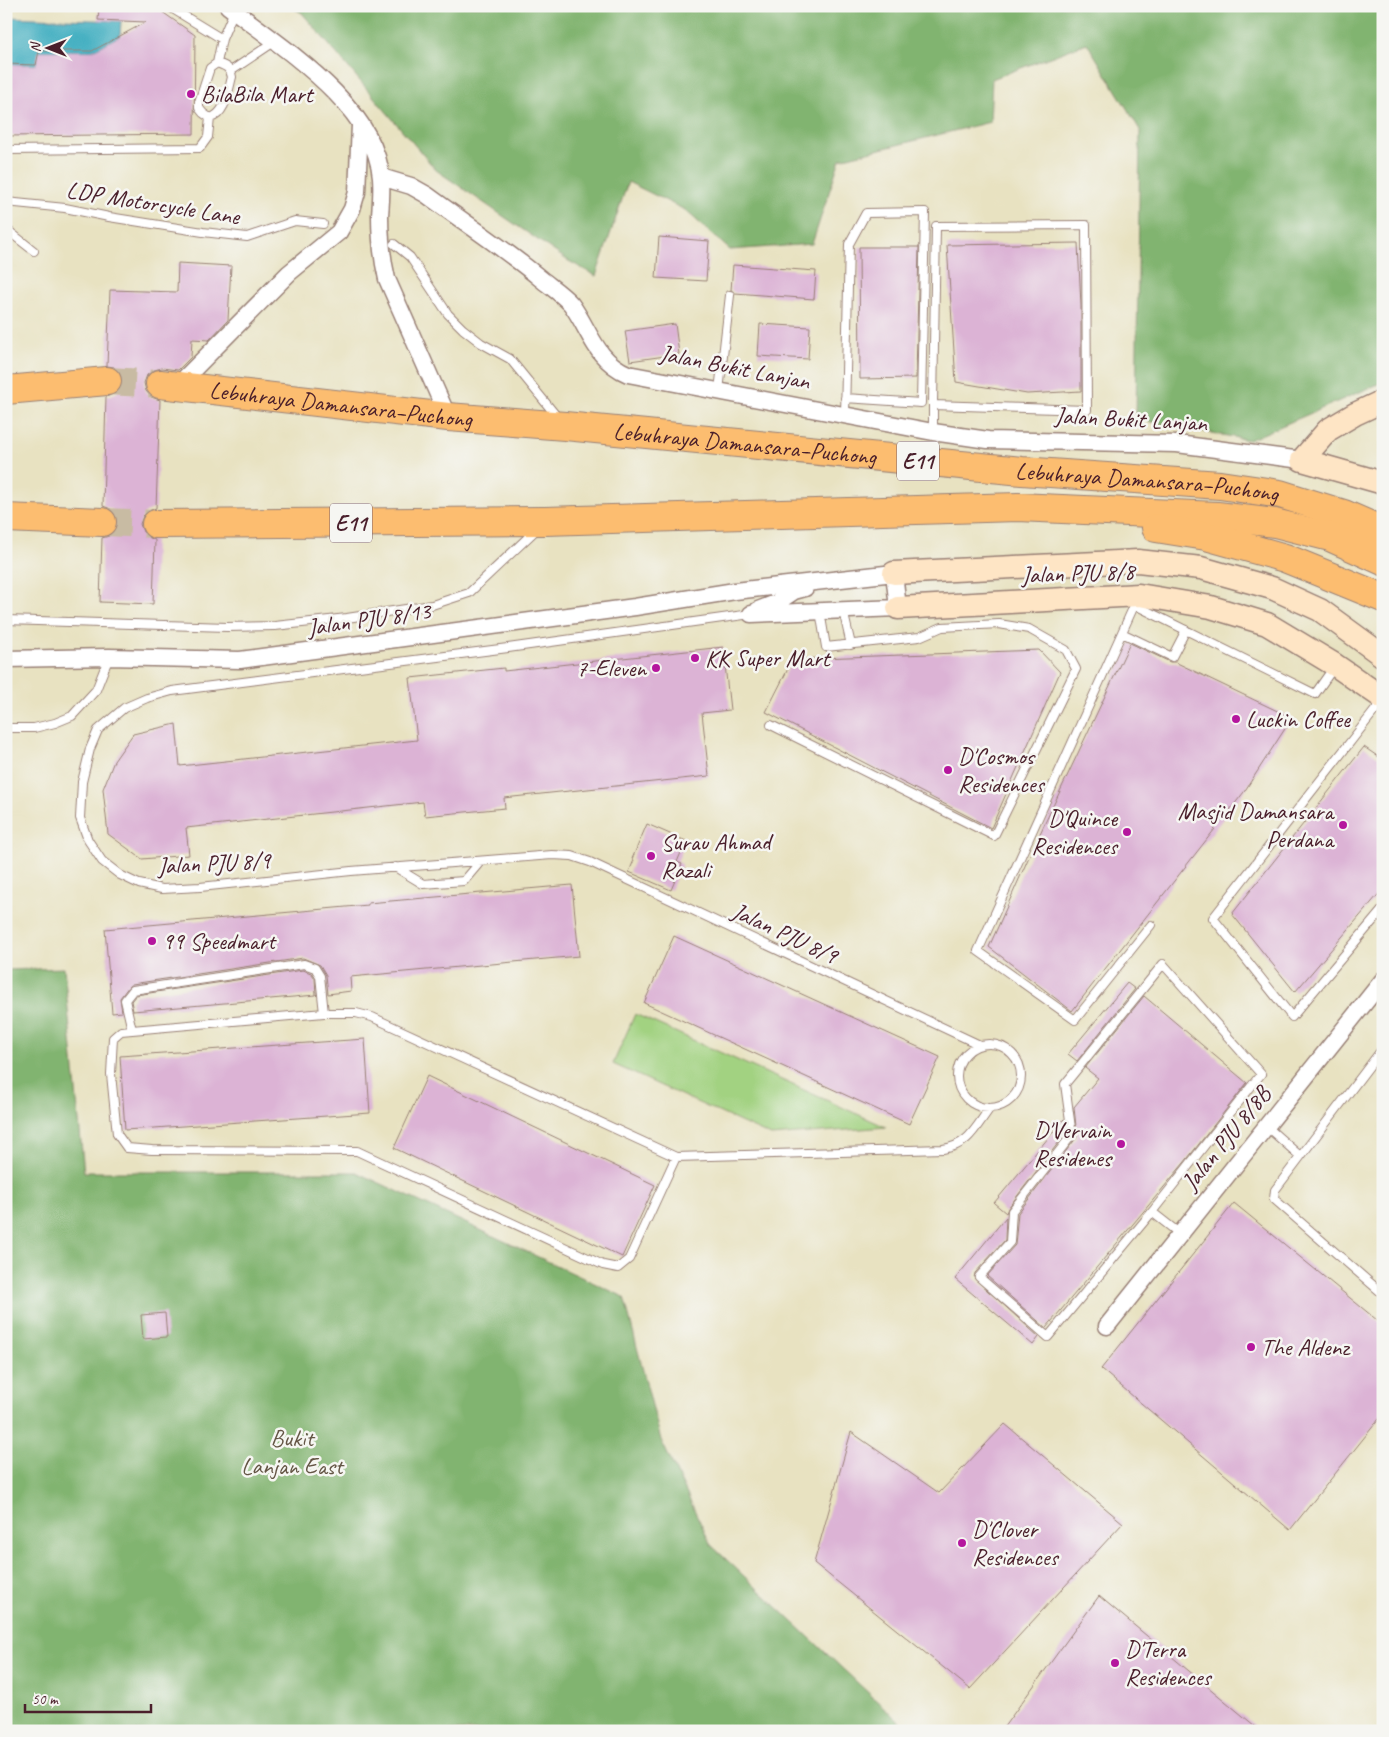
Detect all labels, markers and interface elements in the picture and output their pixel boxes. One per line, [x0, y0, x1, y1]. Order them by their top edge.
north arrow [22, 22, 72, 72]
text: N [27, 41, 44, 52]
place label: BilaBila Mart [201, 79, 315, 109]
marker: BilaBila Mart [185, 88, 197, 100]
street label: LDP Motorcycle Lane [64, 175, 244, 232]
street label: Jalan Bukit Lanjan [656, 338, 814, 396]
street label: Lebuhraya Damansara–Puchong [208, 375, 475, 434]
street label: Jalan Bukit Lanjan [1053, 400, 1209, 438]
street label: Lebuhraya Damansara–Puchong [612, 416, 879, 472]
road number: E11 [897, 442, 939, 481]
street label: Lebuhraya Damansara–Puchong [1014, 455, 1282, 509]
road number: E11 [330, 503, 372, 542]
street label: Jalan PJU 8/8 [1020, 556, 1137, 590]
street label: Jalan PJU 8/13 [305, 595, 435, 643]
place label: KK Super Mart [705, 643, 832, 673]
marker: KK Super Mart [689, 652, 701, 664]
place label: 7-Eleven [576, 653, 647, 683]
marker: 7-Eleven [650, 662, 662, 674]
place label: Luckin Coffee [1246, 704, 1352, 734]
marker: Luckin Coffee [1230, 713, 1242, 725]
place label: D'Cosmos Residences [958, 741, 1045, 799]
marker: D'Cosmos Residences [942, 764, 954, 776]
place label: Masjid Damansara Perdana [1178, 796, 1335, 854]
place label: D'Quince Residences [1031, 803, 1119, 861]
marker: Masjid Damansara Perdana [1337, 819, 1349, 831]
marker: D'Quince Residences [1121, 826, 1133, 838]
place label: Surau Ahmad Razali [661, 827, 774, 885]
street label: Jalan PJU 8/9 [156, 845, 273, 881]
marker: Surau Ahmad Razali [645, 850, 657, 862]
street label: Jalan PJU 8/9 [727, 895, 845, 971]
place label: 99 Speedmart [162, 926, 277, 956]
marker: 99 Speedmart [146, 935, 158, 947]
street label: Jalan PJU 8/8B [1174, 1079, 1278, 1197]
place label: D'Vervain Residenes [1034, 1115, 1114, 1173]
marker: D'Vervain Residenes [1115, 1138, 1127, 1150]
place label: The Aldenz [1261, 1332, 1351, 1362]
marker: The Aldenz [1245, 1341, 1257, 1353]
park label: Bukit Lanjan East [241, 1423, 345, 1481]
place label: D'Clover Residences [972, 1514, 1059, 1572]
marker: D'Clover Residences [956, 1537, 968, 1549]
place label: D'Terra Residences [1125, 1634, 1212, 1692]
marker: D'Terra Residences [1109, 1657, 1121, 1669]
scale bar [25, 1682, 151, 1714]
text: 50 m [32, 1690, 59, 1709]

